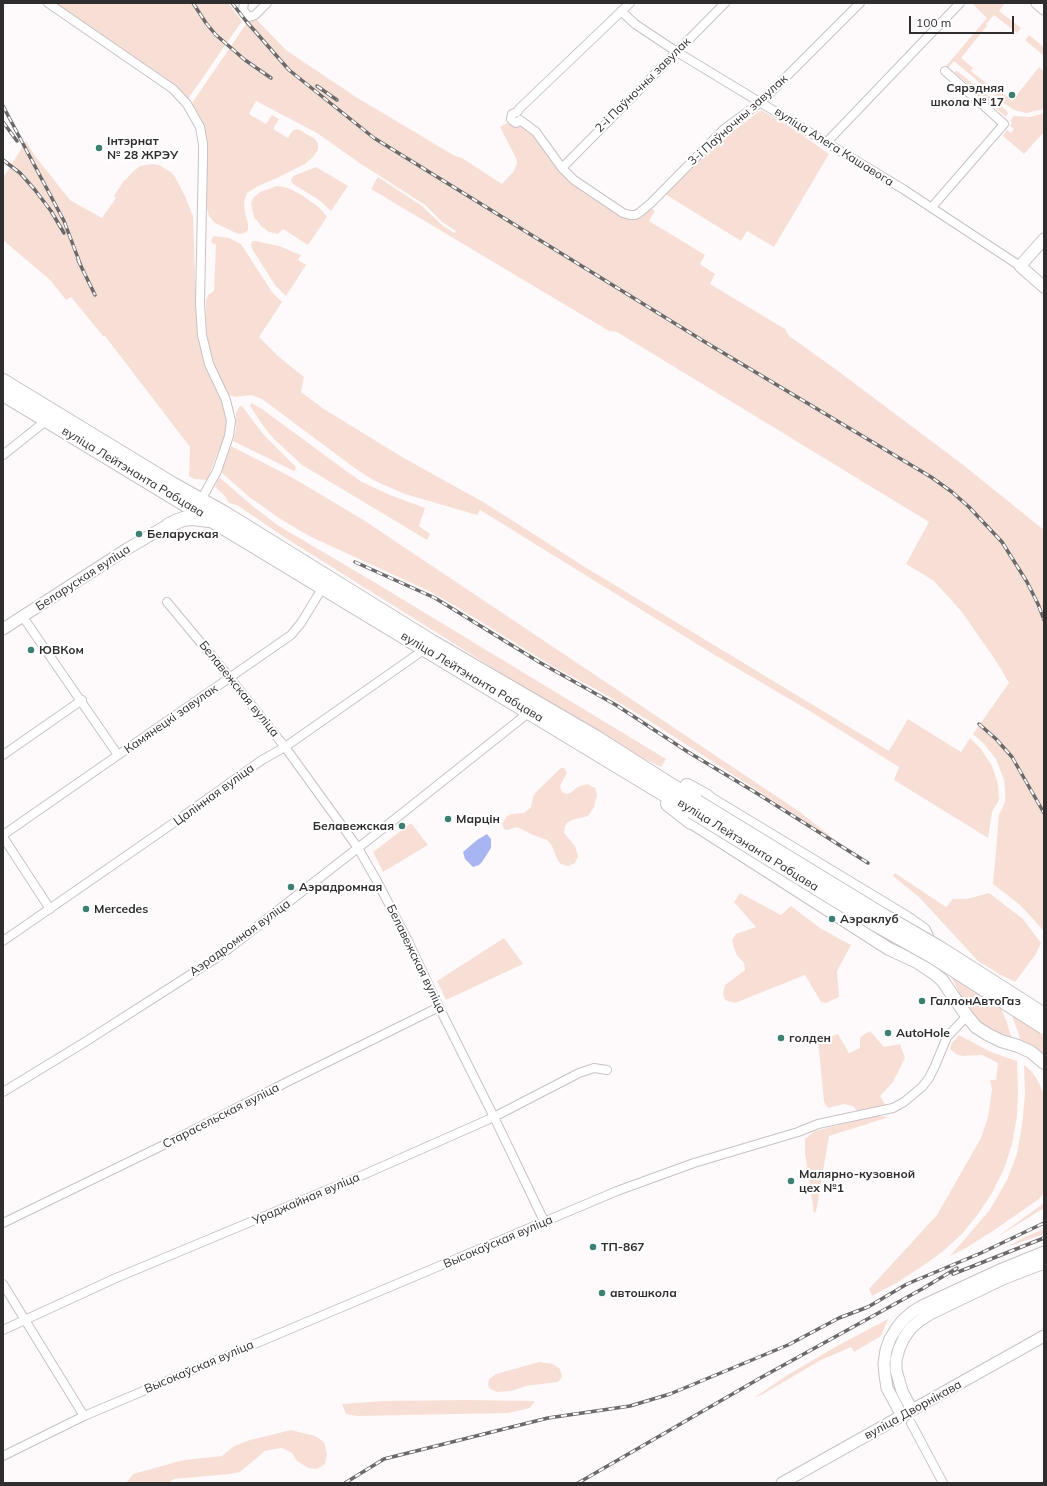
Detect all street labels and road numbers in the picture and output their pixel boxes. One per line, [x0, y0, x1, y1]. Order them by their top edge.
street label: 2-і Паўночны завулак [592, 34, 694, 136]
street label: 3-і Паўночны завулак [685, 72, 791, 168]
street label: вуліца Алега Кашавога [772, 104, 896, 190]
street label: вуліца Лейтэнанта Рабцава [59, 424, 207, 520]
street label: Беларуская вуліца [33, 542, 133, 614]
street label: вуліца Лейтэнанта Рабцава [398, 629, 546, 725]
street label: Белавежская вуліца [196, 638, 282, 740]
street label: Камянецкі завулак [122, 681, 220, 757]
street label: Цалінная вуліца [171, 761, 257, 829]
street label: вуліца Лейтэнанта Рабцава [675, 796, 821, 894]
street label: Аэрадромная вуліца [187, 897, 293, 979]
street label: Белавежская вуліца [383, 902, 449, 1016]
street label: Старасельская вуліца [160, 1080, 282, 1152]
street label: Ураджайная вуліца [250, 1170, 362, 1228]
street label: Высокаўская вуліца [441, 1212, 555, 1272]
street label: Высокаўская вуліца [142, 1337, 256, 1397]
street label: вуліца Дворнікава [862, 1377, 964, 1443]

